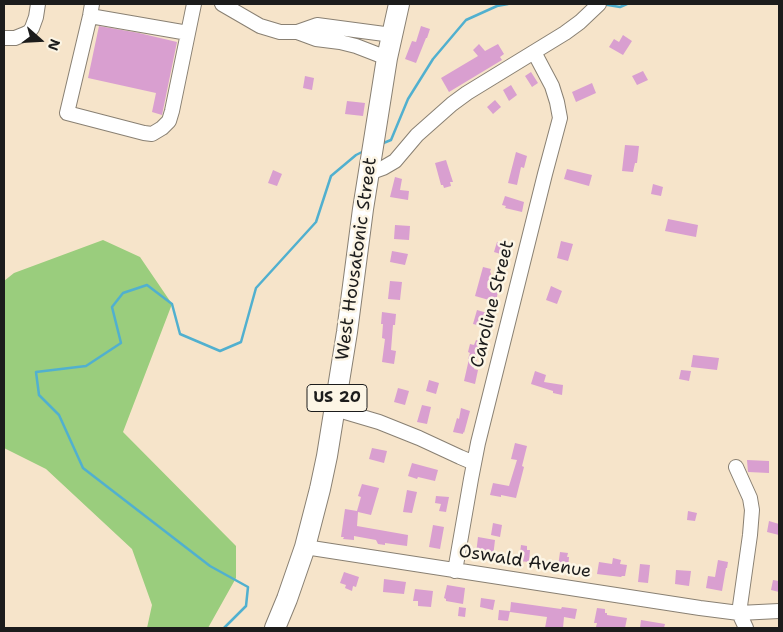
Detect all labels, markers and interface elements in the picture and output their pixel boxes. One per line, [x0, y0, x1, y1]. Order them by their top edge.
north arrow [15, 15, 65, 65]
text: N [44, 37, 64, 53]
street label: West Housatonic Street [332, 156, 382, 362]
street label: Caroline Street [467, 238, 519, 370]
road number: US 20 [307, 384, 367, 412]
street label: Oswald Avenue [457, 541, 593, 583]

